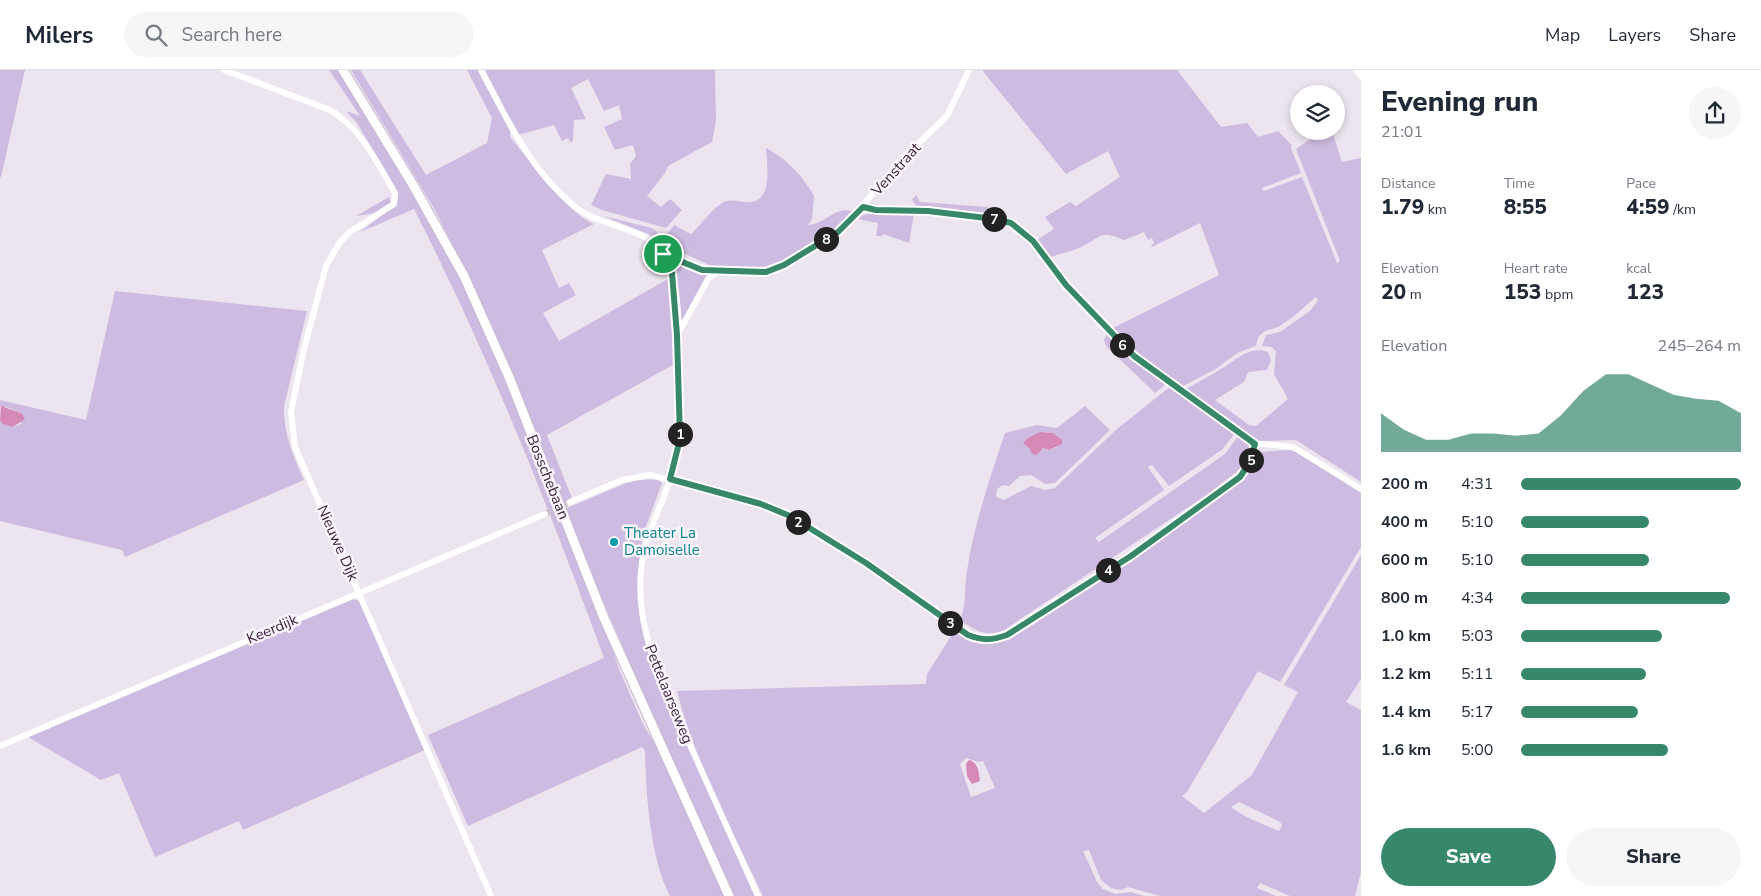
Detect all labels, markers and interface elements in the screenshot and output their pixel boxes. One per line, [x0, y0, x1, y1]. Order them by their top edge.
search box [124, 12, 474, 57]
text: Milers [25, 19, 94, 51]
icon: search [142, 21, 170, 49]
text: Search here [182, 22, 282, 48]
text: Map [1545, 23, 1580, 47]
text: Layers [1608, 23, 1661, 47]
text: Share [1689, 23, 1736, 47]
text: Evening run [1381, 83, 1538, 121]
map controls [1290, 85, 1345, 140]
button: layers [1290, 85, 1345, 140]
button: share [1689, 87, 1741, 139]
text: 21:01 [1381, 121, 1423, 143]
street label: Venstraat [866, 138, 926, 201]
text: Distance [1381, 174, 1435, 193]
text: Time [1504, 174, 1535, 193]
text: Pace [1626, 174, 1656, 193]
text: 1.79 [1381, 193, 1424, 221]
text: 8:55 [1504, 193, 1547, 221]
text: 4:59 [1626, 193, 1670, 221]
text: km [1424, 200, 1447, 219]
text: /km [1670, 200, 1696, 219]
pin: 7 [982, 206, 1006, 232]
text: 7 [990, 210, 999, 229]
pin: 8 [814, 226, 838, 252]
text: 8 [822, 230, 831, 249]
pin [642, 233, 684, 275]
icon: arrive [649, 240, 677, 268]
text: Elevation [1381, 259, 1439, 278]
text: Heart rate [1504, 259, 1568, 278]
text: kcal [1626, 259, 1651, 278]
text: 20 [1381, 278, 1406, 306]
text: 153 [1504, 278, 1541, 306]
text: 123 [1626, 278, 1664, 306]
text: m [1406, 285, 1422, 304]
text: bpm [1541, 285, 1573, 304]
pin: 6 [1110, 332, 1134, 358]
text: Elevation [1381, 335, 1447, 357]
text: 245–264 m [1658, 335, 1741, 357]
text: 6 [1118, 336, 1127, 355]
pin: 1 [668, 422, 692, 446]
text: 1 [676, 425, 685, 444]
street label: Bosschebaan [522, 432, 574, 522]
pin: 5 [1238, 448, 1264, 472]
text: 5 [1247, 451, 1256, 470]
text: 200 m [1381, 473, 1428, 495]
text: 4:31 [1461, 473, 1493, 495]
street label: Nieuwe Dijk [312, 502, 364, 585]
pin: 2 [786, 510, 810, 534]
text: 400 m [1381, 511, 1428, 533]
text: 5:10 [1461, 511, 1493, 533]
text: 2 [794, 513, 803, 532]
place label: Theater La Damoiselle [624, 523, 700, 560]
marker: Theater La Damoiselle [608, 536, 620, 548]
text: 600 m [1381, 549, 1428, 571]
text: 5:10 [1461, 549, 1493, 571]
pin: 4 [1096, 558, 1120, 582]
text: 4 [1104, 561, 1113, 580]
text: 800 m [1381, 587, 1428, 609]
text: 4:34 [1461, 587, 1493, 609]
street label: Keerdijk [243, 609, 301, 649]
pin: 3 [938, 610, 962, 636]
text: 3 [946, 614, 955, 633]
text: 1.0 km [1381, 625, 1431, 647]
text: 5:03 [1461, 625, 1493, 647]
street label: Pettelaarseweg [640, 641, 698, 747]
text: 1.2 km [1381, 663, 1431, 685]
text: 5:11 [1461, 663, 1493, 685]
text: 1.4 km [1381, 701, 1431, 723]
text: 5:17 [1461, 701, 1493, 723]
text: 1.6 km [1381, 739, 1431, 761]
text: 5:00 [1461, 739, 1493, 761]
button: Save [1381, 828, 1556, 886]
button: Share [1566, 828, 1741, 886]

